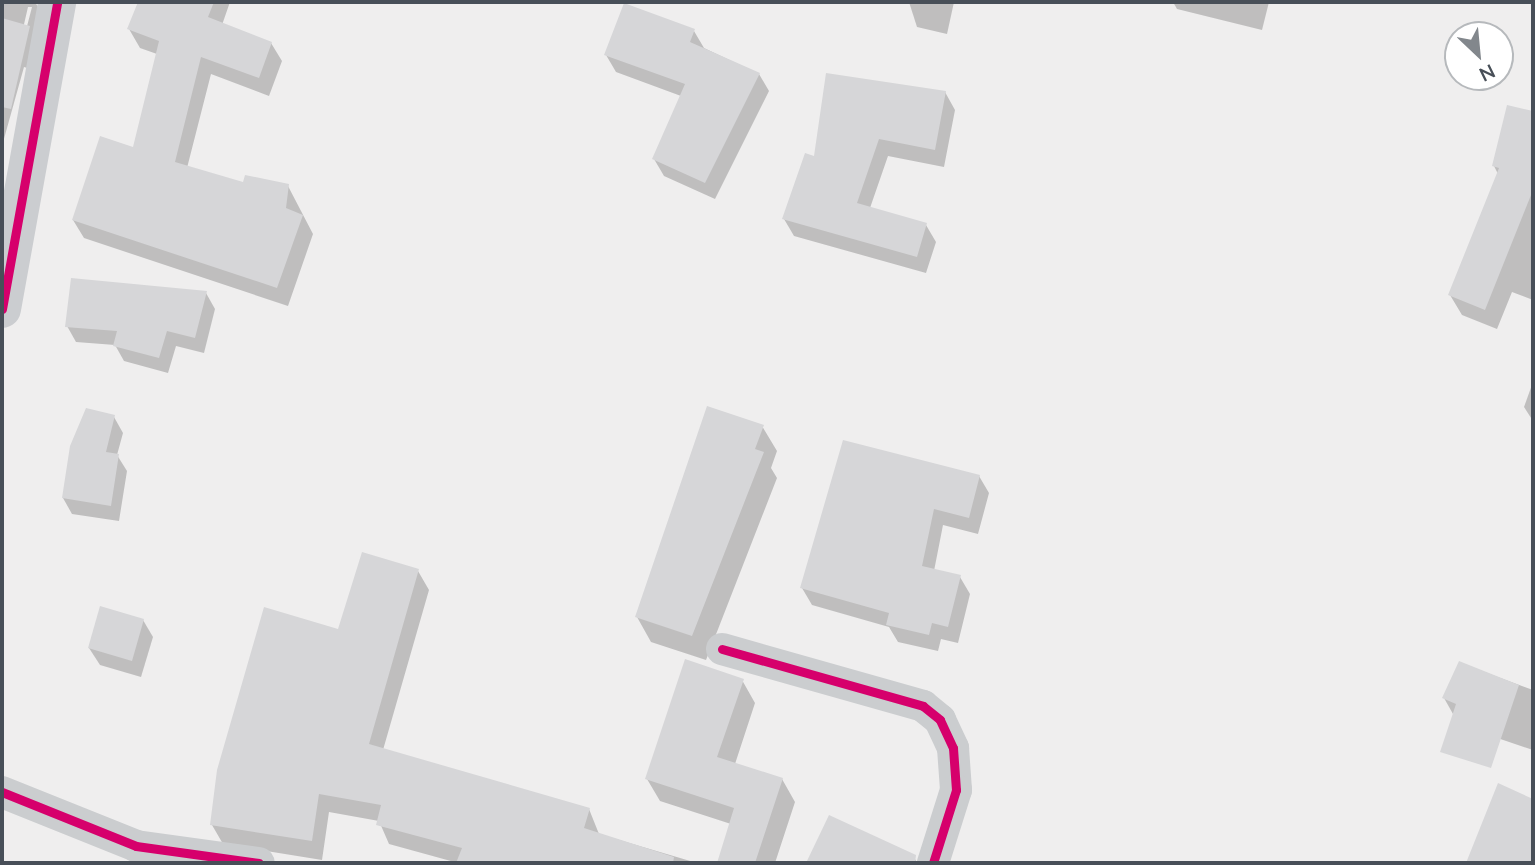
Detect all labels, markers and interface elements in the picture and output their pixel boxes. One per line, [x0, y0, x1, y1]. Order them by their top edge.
north arrow [1444, 21, 1514, 91]
text: N [1476, 60, 1499, 87]

